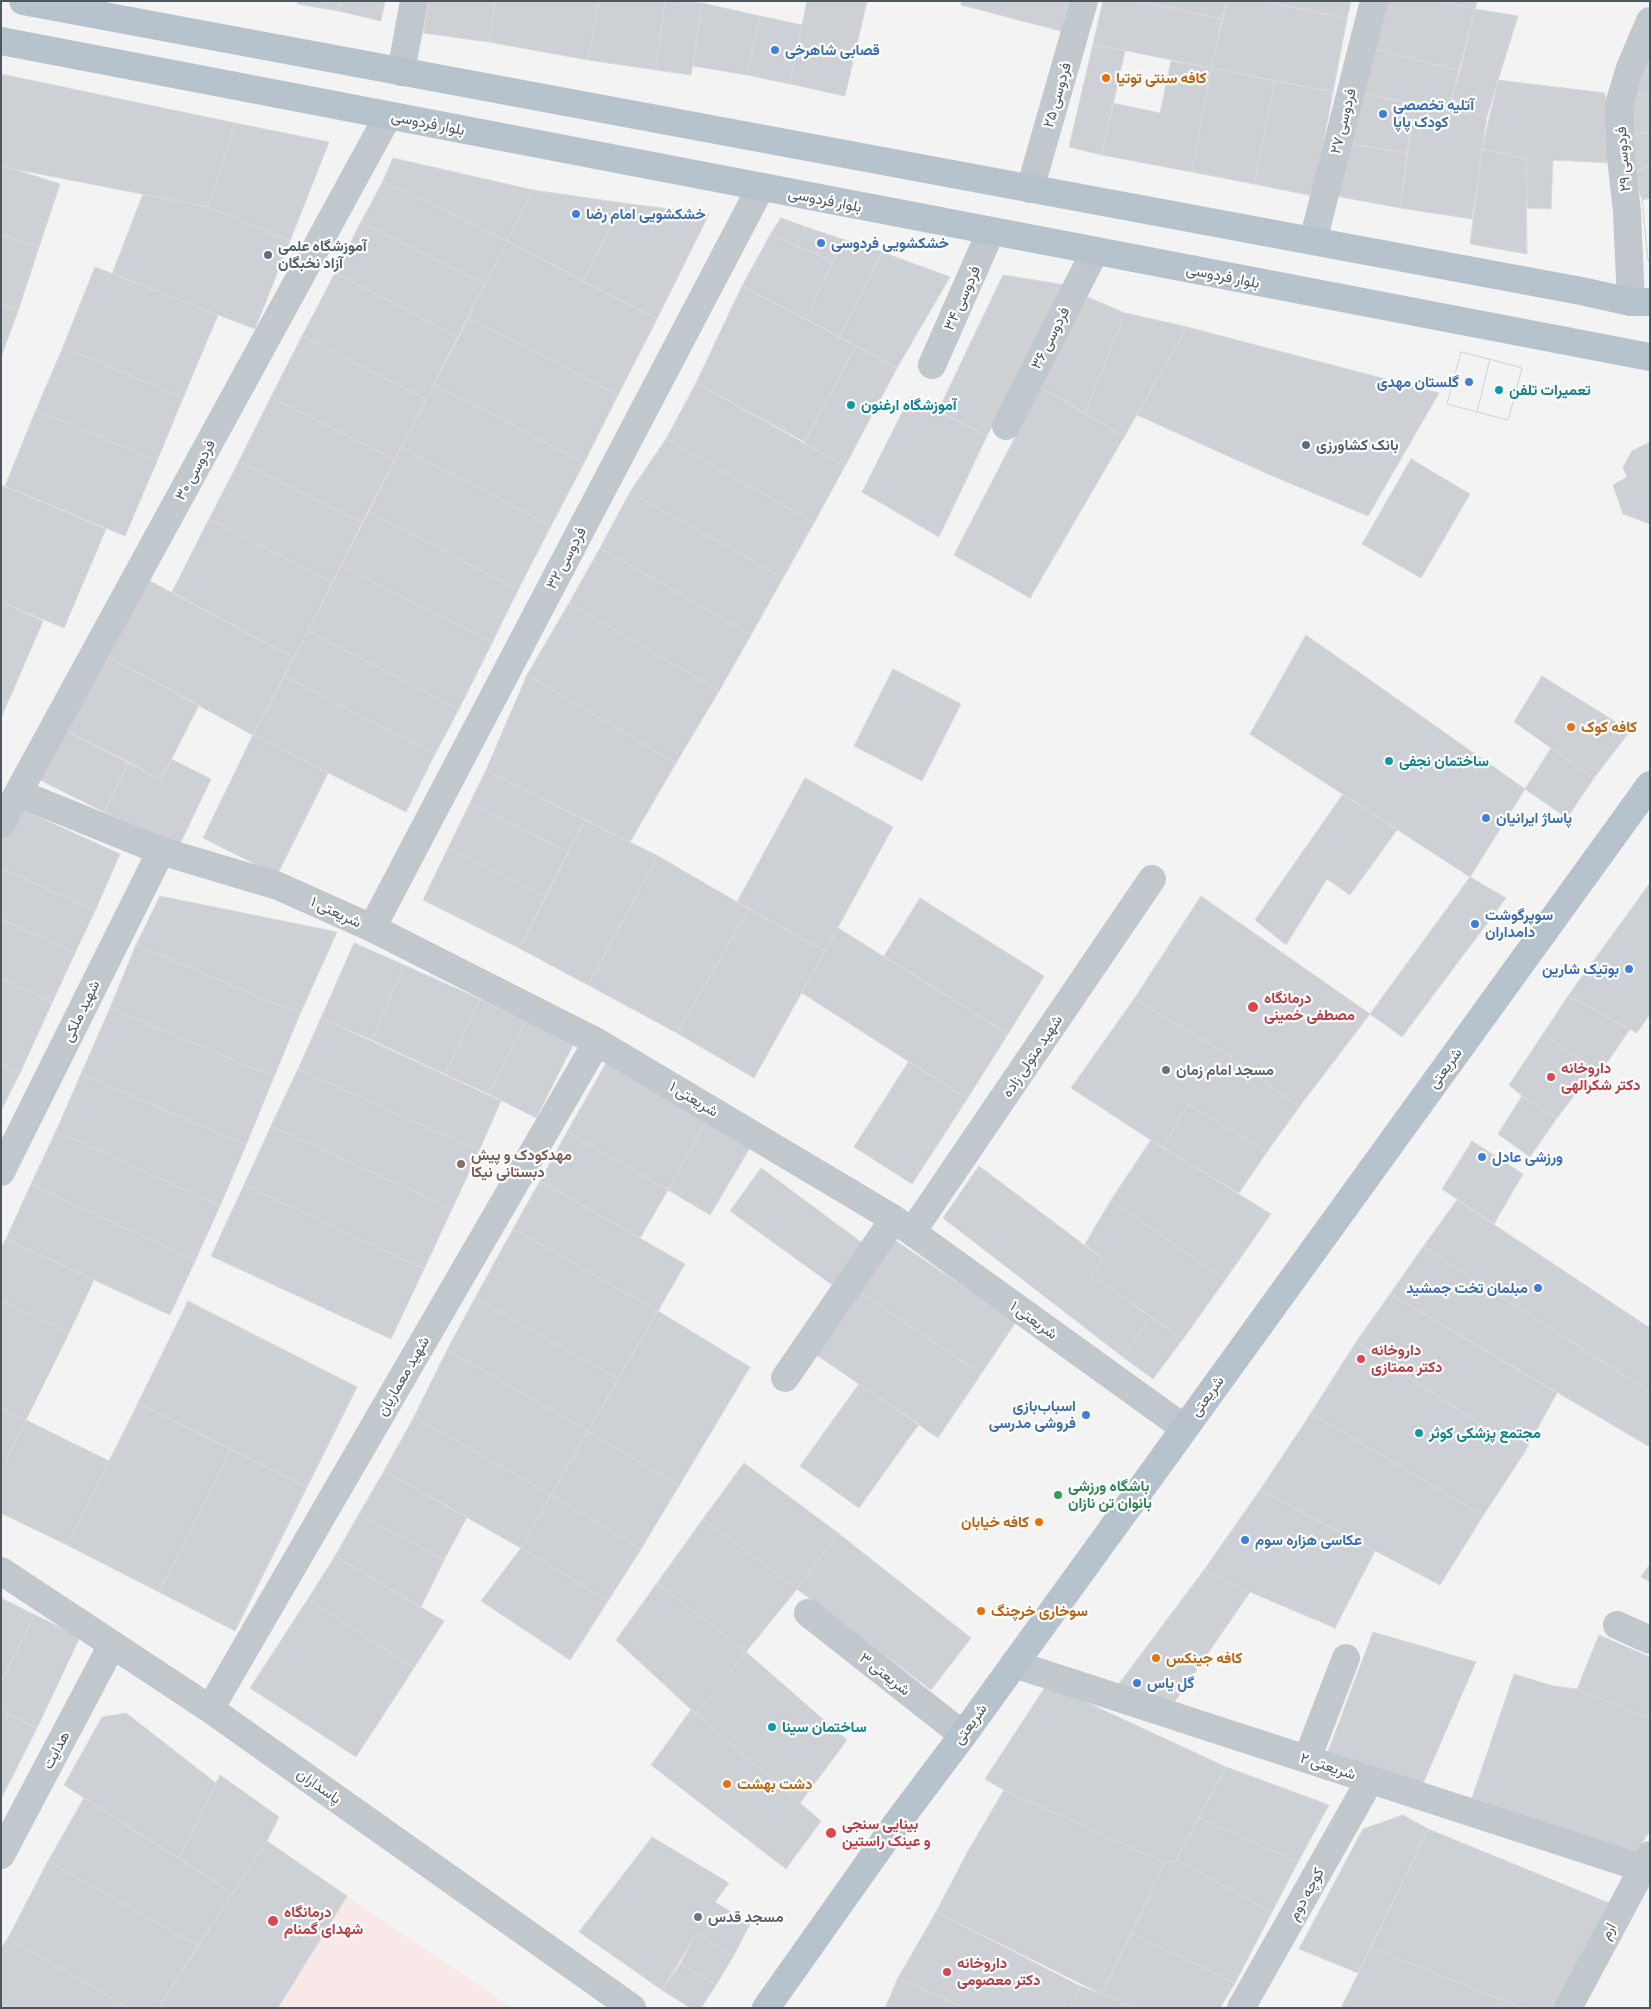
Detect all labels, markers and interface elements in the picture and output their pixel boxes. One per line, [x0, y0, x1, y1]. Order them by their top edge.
place label: قصابی شاهرخی [785, 41, 880, 59]
marker: قصابی شاهرخی [769, 44, 781, 56]
street label: فردوسی ۲۵ [1039, 60, 1075, 130]
place label: کافه سنتی توتیا [1116, 69, 1207, 87]
marker: کافه سنتی توتیا [1100, 72, 1112, 84]
street label: فردوسی ۲۷ [1326, 86, 1360, 156]
place label: آتلیه تخصصی کودک پاپا [1393, 96, 1474, 131]
street label: بلوار فردوسی [390, 107, 466, 139]
marker: آتلیه تخصصی کودک پاپا [1377, 108, 1389, 120]
street label: فردوسی ۲۹ [1612, 126, 1634, 192]
street label: بلوار فردوسی [787, 184, 863, 216]
place label: خشکشویی امام رضا [586, 205, 706, 223]
marker: خشکشویی امام رضا [570, 208, 582, 220]
place label: خشکشویی فردوسی [831, 234, 949, 252]
place label: آموزشگاه علمی آزاد نخبگان [278, 237, 367, 272]
marker: خشکشویی فردوسی [815, 237, 827, 249]
marker: آموزشگاه علمی آزاد نخبگان [262, 249, 274, 261]
street label: بلوار فردوسی [1185, 260, 1261, 292]
street label: فردوسی ۳۴ [940, 263, 984, 333]
street label: فردوسی ۳۶ [1027, 304, 1073, 372]
place label: گلستان مهدی [1377, 373, 1459, 391]
marker: گلستان مهدی [1463, 376, 1475, 388]
place label: تعمیرات تلفن [1509, 381, 1591, 399]
marker: تعمیرات تلفن [1493, 384, 1505, 396]
place label: آموزشگاه ارغنون [861, 396, 957, 414]
marker: آموزشگاه ارغنون [845, 399, 857, 411]
place label: بانک کشاورزی [1316, 436, 1399, 454]
street label: فردوسی ۳۰ [171, 437, 219, 503]
marker: بانک کشاورزی [1300, 439, 1312, 451]
street label: فردوسی ۳۲ [542, 524, 590, 592]
place label: کافه کوک [1581, 718, 1637, 736]
marker: کافه کوک [1565, 721, 1577, 733]
place label: ساختمان نجفی [1399, 752, 1489, 770]
marker: ساختمان نجفی [1383, 755, 1395, 767]
place label: پاساژ ایرانیان [1496, 809, 1572, 827]
marker: پاساژ ایرانیان [1480, 812, 1492, 824]
street label: شریعتی ۱ [308, 893, 364, 931]
place label: سوپرگوشت دامداران [1485, 906, 1553, 941]
marker: سوپرگوشت دامداران [1469, 918, 1481, 930]
place label: بوتیک شارین [1542, 960, 1619, 978]
marker: بوتیک شارین [1623, 963, 1635, 975]
street label: شهید ملکی [58, 977, 104, 1045]
place label: درمانگاه مصطفی خمینی [1264, 989, 1355, 1024]
marker: درمانگاه مصطفی خمینی [1246, 1000, 1260, 1014]
street label: شهید متولی زاده [998, 1011, 1066, 1101]
street label: شریعتی [1424, 1044, 1466, 1092]
place label: داروخانه دکتر شکرالهی [1561, 1059, 1641, 1094]
place label: مسجد امام زمان [1176, 1061, 1274, 1079]
marker: مسجد امام زمان [1160, 1064, 1172, 1076]
marker: داروخانه دکتر شکرالهی [1545, 1071, 1557, 1083]
street label: شریعتی ۱ [666, 1077, 722, 1121]
place label: مهدکودک و پیش دبستانی نیکا [471, 1146, 572, 1181]
place label: ورزشی عادل [1492, 1148, 1563, 1166]
marker: ورزشی عادل [1476, 1151, 1488, 1163]
marker: مهدکودک و پیش دبستانی نیکا [455, 1158, 467, 1170]
place label: مبلمان تخت جمشید [1406, 1279, 1528, 1297]
marker: مبلمان تخت جمشید [1532, 1282, 1544, 1294]
street label: شریعتی ۱ [1007, 1297, 1061, 1343]
street label: شهید معماریان [373, 1333, 433, 1419]
place label: داروخانه دکتر ممتازی [1371, 1341, 1443, 1376]
marker: داروخانه دکتر ممتازی [1355, 1353, 1367, 1365]
street label: شریعتی [1186, 1372, 1228, 1420]
place label: اسباب‌بازی فروشی مدرسی [989, 1397, 1076, 1432]
marker: اسباب‌بازی فروشی مدرسی [1080, 1409, 1092, 1421]
place label: مجتمع پزشکی کوثر [1429, 1424, 1541, 1442]
marker: مجتمع پزشکی کوثر [1413, 1427, 1425, 1439]
place label: باشگاه ورزشی بانوان تن نازان [1068, 1477, 1152, 1512]
marker: باشگاه ورزشی بانوان تن نازان [1052, 1489, 1064, 1501]
place label: کافه خیابان [961, 1513, 1029, 1531]
marker: کافه خیابان [1033, 1516, 1045, 1528]
place label: عکاسی هزاره سوم [1255, 1531, 1362, 1549]
marker: عکاسی هزاره سوم [1239, 1534, 1251, 1546]
place label: سوخاری خرچنگ [991, 1602, 1088, 1620]
marker: سوخاری خرچنگ [975, 1605, 987, 1617]
street label: شریعتی ۳ [856, 1649, 914, 1699]
place label: کافه جینکس [1166, 1649, 1242, 1667]
marker: کافه جینکس [1150, 1652, 1162, 1664]
place label: گل یاس [1147, 1674, 1194, 1692]
marker: گل یاس [1131, 1677, 1143, 1689]
street label: شریعتی [949, 1700, 991, 1748]
place label: ساختمان سینا [782, 1718, 867, 1736]
marker: ساختمان سینا [766, 1721, 778, 1733]
street label: هدایت [39, 1728, 73, 1772]
street label: شریعتی ۲ [1298, 1749, 1358, 1783]
street label: پاسداران [294, 1764, 344, 1808]
place label: دشت بهشت [737, 1775, 813, 1793]
marker: دشت بهشت [721, 1778, 733, 1790]
place label: بینایی سنجی و عینک راستین [842, 1815, 931, 1850]
marker: بینایی سنجی و عینک راستین [824, 1826, 838, 1840]
street label: کوچه دوم [1284, 1865, 1328, 1923]
place label: درمانگاه شهدای گمنام [284, 1903, 363, 1938]
place label: مسجد قدس [708, 1908, 784, 1926]
marker: مسجد قدس [692, 1911, 704, 1923]
marker: درمانگاه شهدای گمنام [266, 1914, 280, 1928]
street label: ارم [1596, 1920, 1620, 1942]
place label: داروخانه دکتر معصومی [957, 1954, 1040, 1989]
marker: داروخانه دکتر معصومی [941, 1966, 953, 1978]

